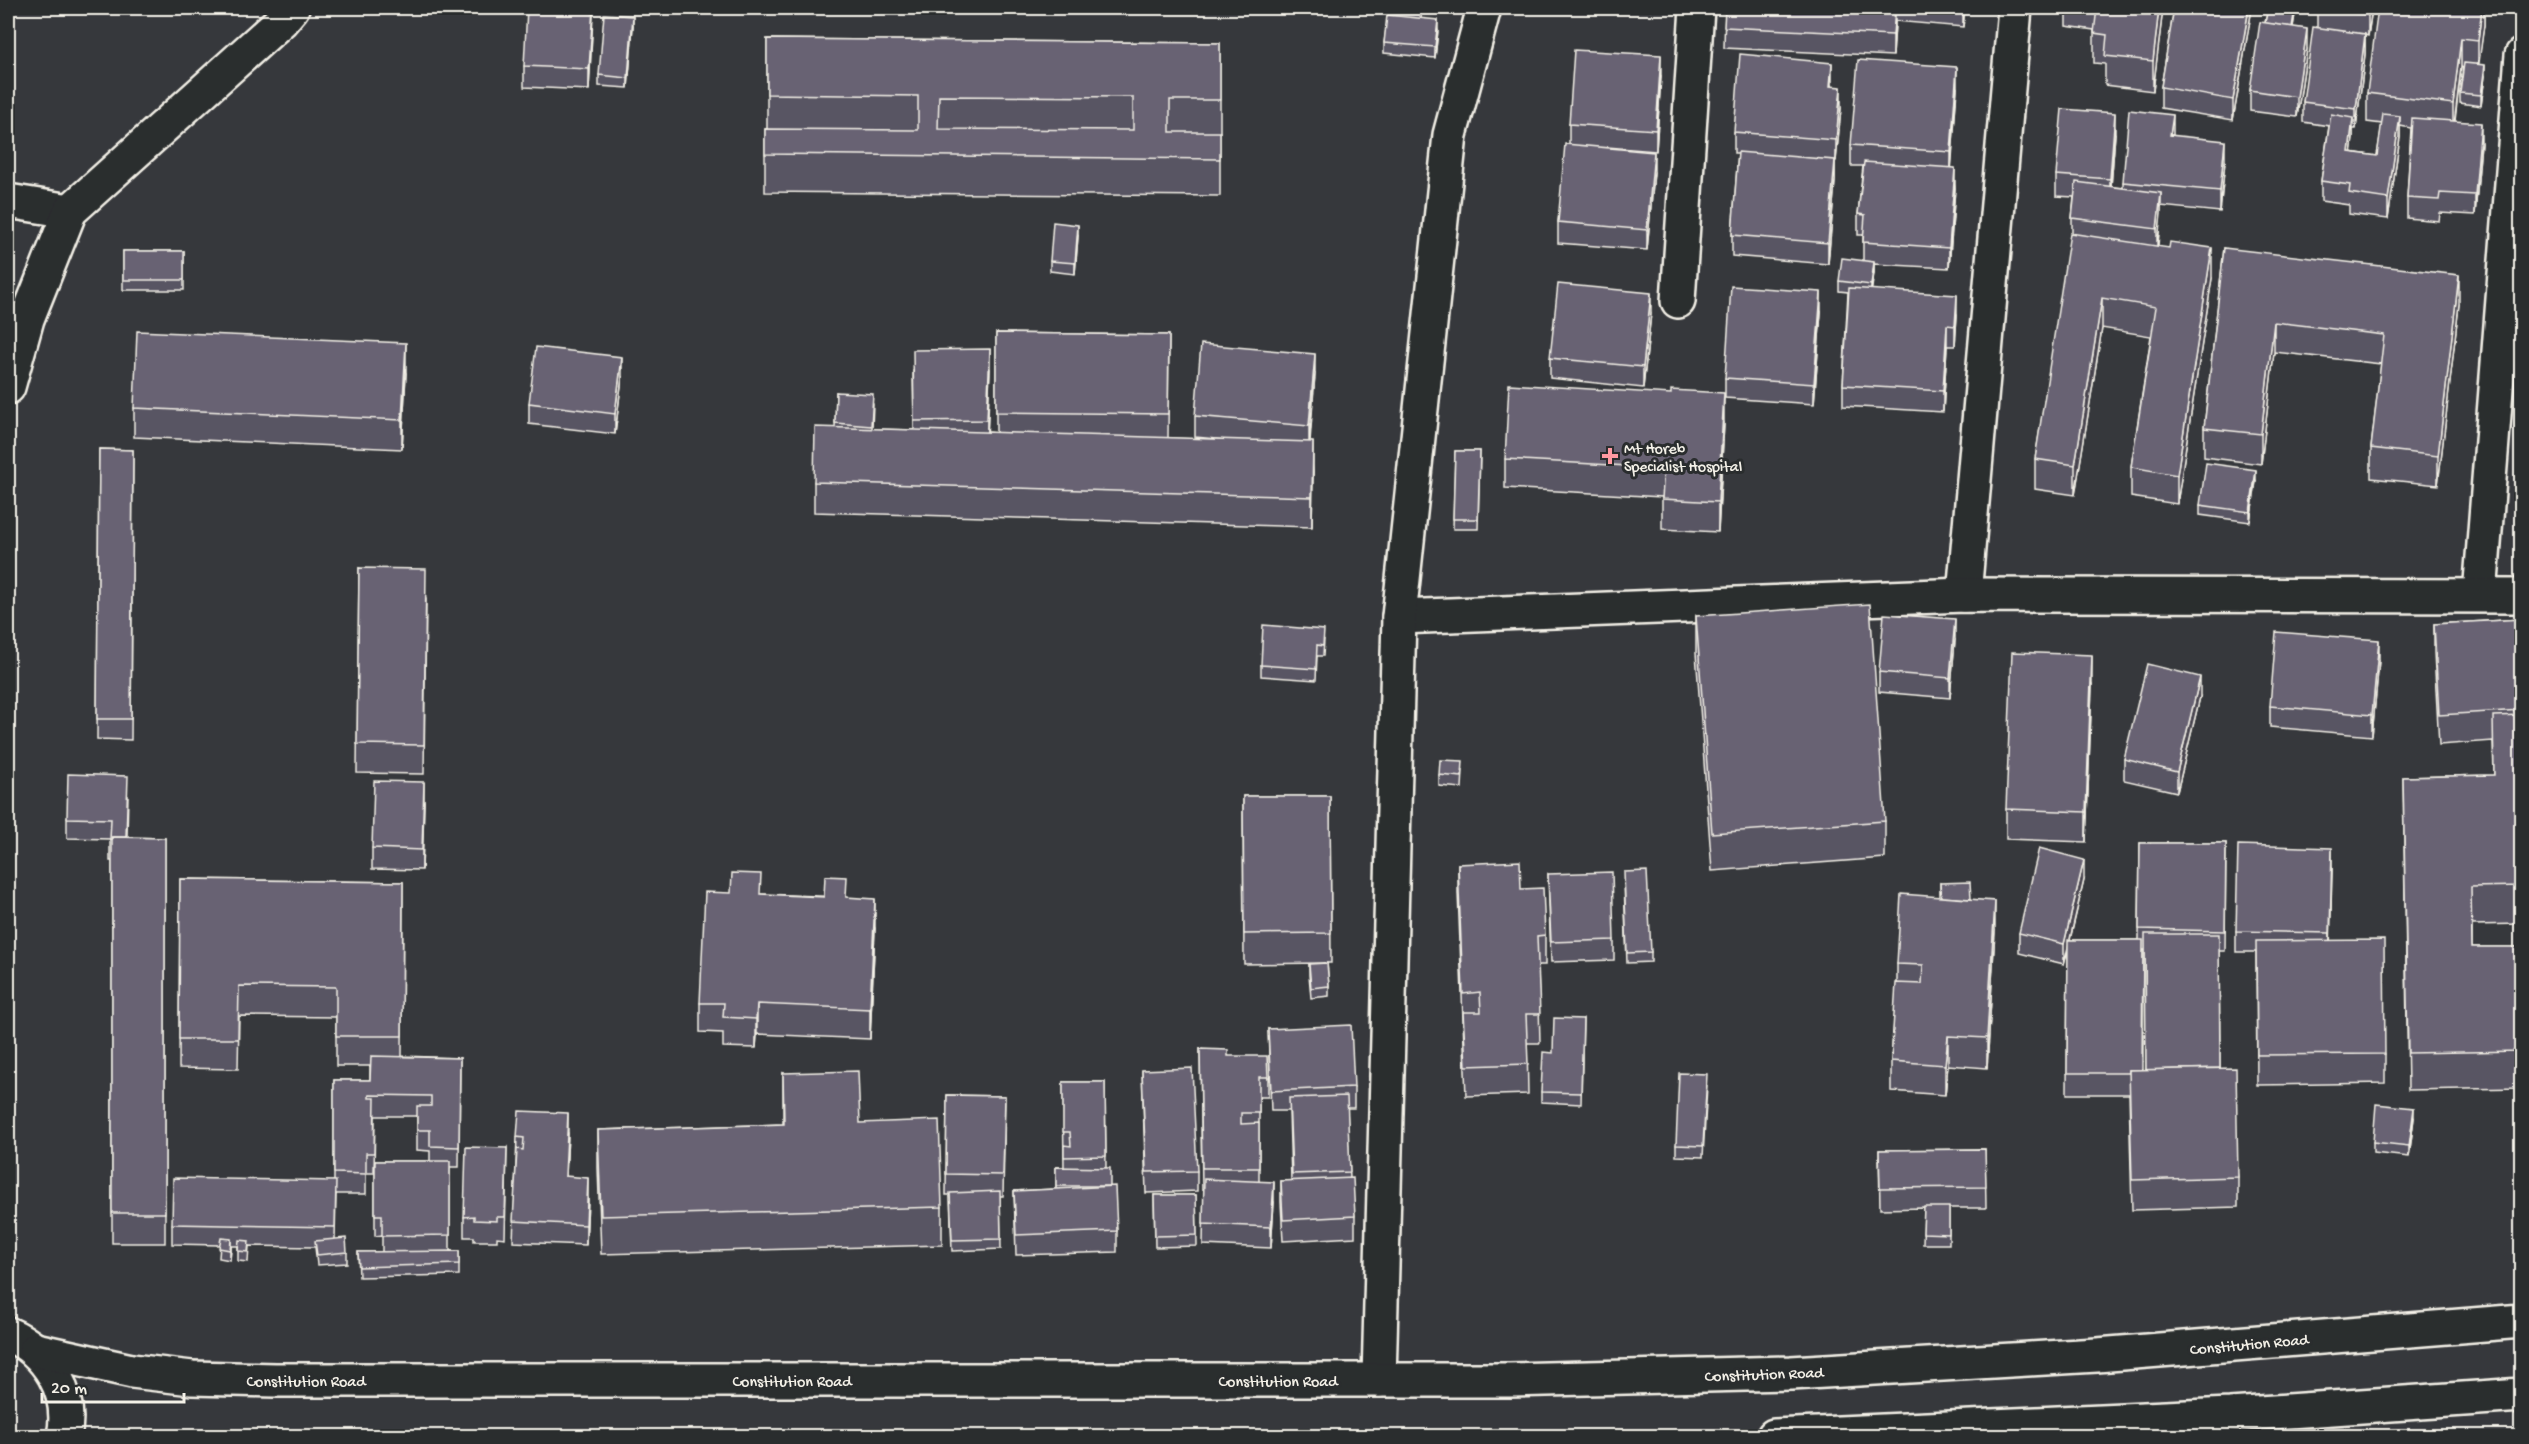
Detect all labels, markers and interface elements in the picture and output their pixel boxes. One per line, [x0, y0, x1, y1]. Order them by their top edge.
place label: Mt Horeb Specialist Hospital [1624, 441, 1742, 478]
marker: Mt Horeb Specialist Hospital [1601, 447, 1619, 465]
street label: Constitution Road [2189, 1332, 2311, 1361]
street label: Constitution Road [1704, 1365, 1826, 1388]
scale bar [42, 1366, 184, 1404]
street label: Constitution Road [246, 1374, 367, 1393]
street label: Constitution Road [732, 1374, 853, 1393]
street label: Constitution Road [1218, 1374, 1339, 1393]
text: 20 m [51, 1379, 87, 1400]

